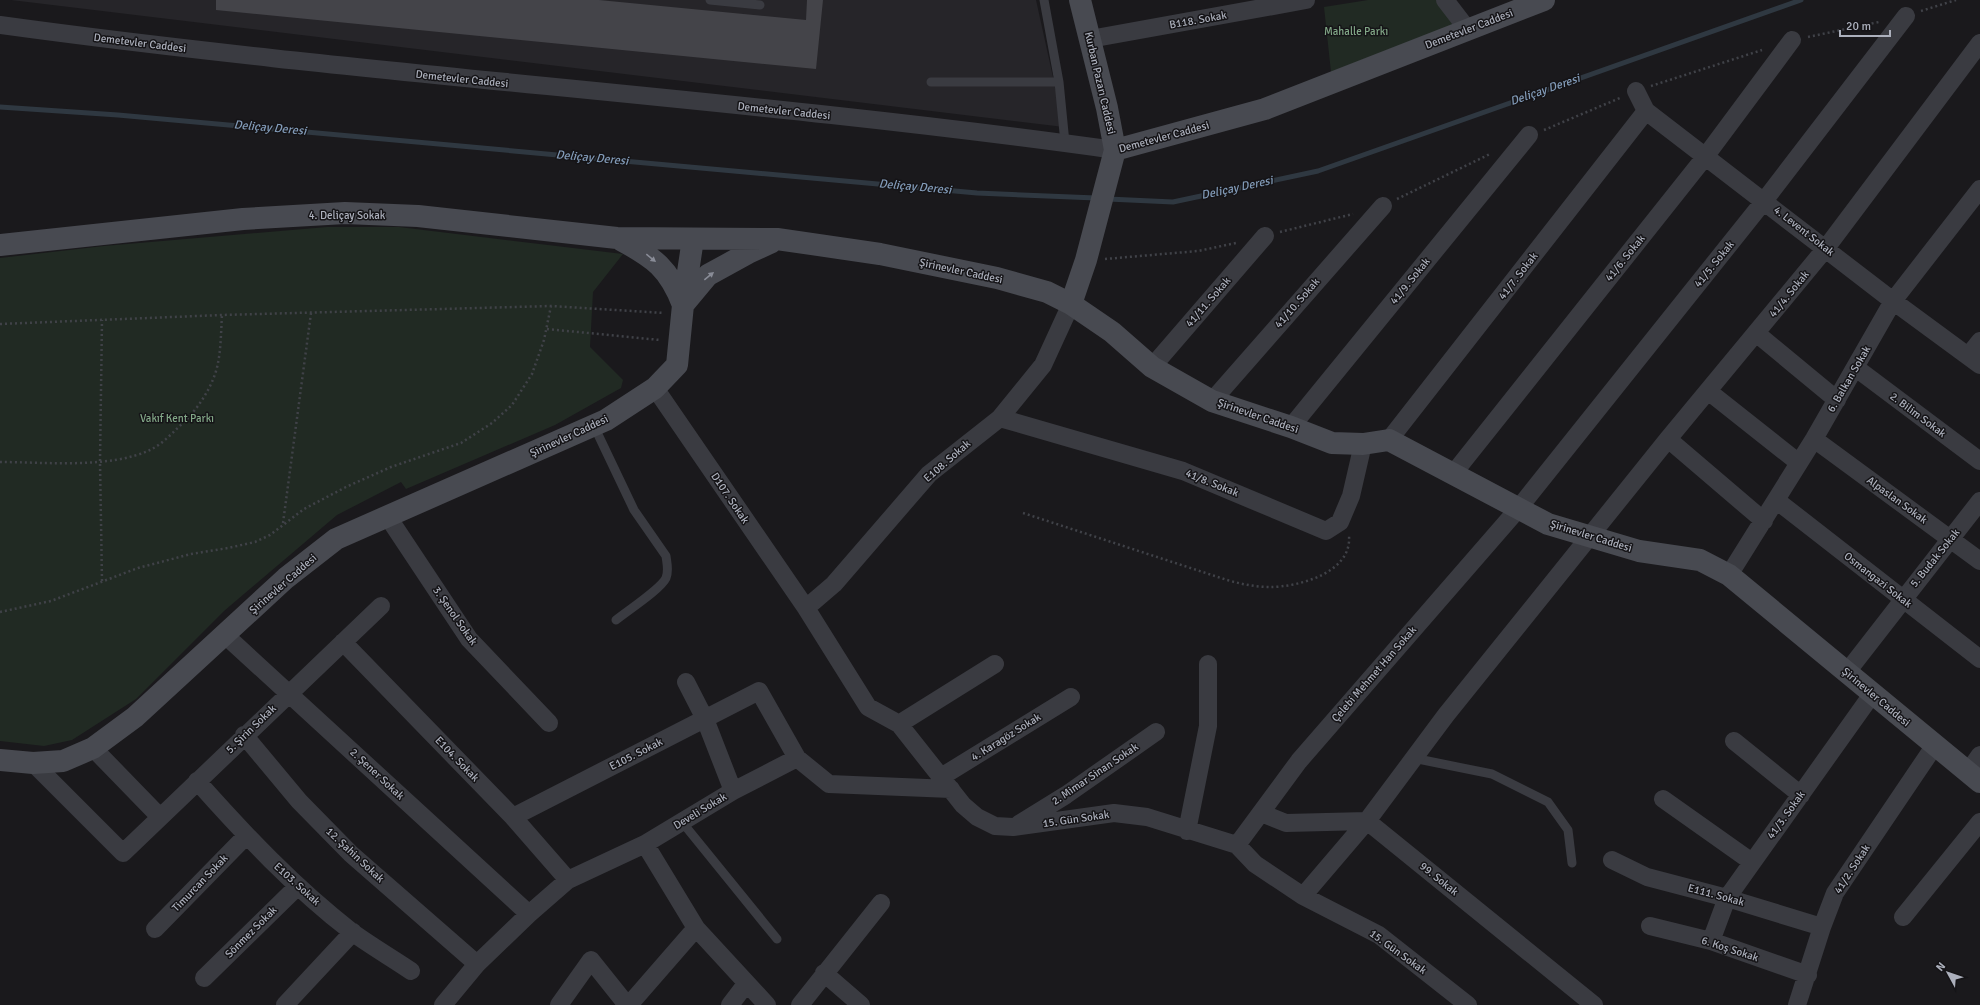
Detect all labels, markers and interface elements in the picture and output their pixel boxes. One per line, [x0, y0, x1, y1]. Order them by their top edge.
street label: Demetevler Caddesi [1423, 6, 1515, 52]
street label: B118. Sokak [1168, 8, 1228, 31]
scale bar [1840, 12, 1890, 38]
text: 20 m [1846, 19, 1871, 34]
park label: Mahalle Parkı [1324, 25, 1388, 38]
street label: Kurban Pazarı Caddesi [1082, 30, 1118, 136]
street label: Demetevler Caddesi [93, 31, 187, 55]
street label: Demetevler Caddesi [415, 68, 509, 90]
water label: Deliçay Deresi [1508, 70, 1584, 109]
street label: Demetevler Caddesi [737, 100, 831, 122]
water label: Deliçay Deresi [233, 117, 309, 139]
street label: Demetevler Caddesi [1117, 119, 1211, 155]
water label: Deliçay Deresi [555, 147, 631, 169]
water label: Deliçay Deresi [1200, 173, 1276, 203]
water label: Deliçay Deresi [878, 176, 954, 198]
street label: 4. Levent Sokak [1771, 203, 1837, 259]
street label: 4. Deliçay Sokak [309, 209, 386, 222]
street label: 41/6. Sokak [1602, 232, 1648, 284]
street label: 41/5. Sokak [1691, 238, 1737, 290]
street label: 41/7. Sokak [1496, 249, 1541, 302]
one-way arrow [645, 253, 656, 262]
street label: 41/9. Sokak [1387, 255, 1433, 307]
street label: Şirinevler Caddesi [918, 256, 1004, 286]
street label: 41/4. Sokak [1766, 268, 1812, 320]
one-way arrow [704, 272, 714, 280]
street label: 41/11. Sokak [1183, 274, 1234, 330]
street label: 41/10. Sokak [1272, 275, 1323, 331]
street label: 6. Balkan Sokak [1825, 343, 1874, 415]
street label: 2. Bilim Sokak [1887, 390, 1949, 441]
street label: Şirinevler Caddesi [1216, 396, 1300, 436]
park label: Vakıf Kent Parkı [140, 412, 214, 425]
street label: Şirinevler Caddesi [528, 412, 610, 460]
street label: E108. Sokak [921, 437, 973, 485]
street label: 41/8. Sokak [1184, 466, 1241, 500]
street label: D107. Sokak [708, 470, 752, 526]
street label: Alpaslan Sokak [1864, 474, 1930, 527]
street label: Şirinevler Caddesi [1549, 517, 1633, 555]
street label: 5. Budak Sokak [1907, 526, 1963, 590]
street label: Osmangazi Sokak [1841, 549, 1915, 611]
street label: Şirinevler Caddesi [247, 551, 319, 617]
street label: 3. Şenol Sokak [430, 584, 480, 648]
street label: Çelebi Mehmet Han Sokak [1329, 623, 1419, 725]
street label: Şirinevler Caddesi [1839, 665, 1913, 729]
street label: 5. Şirin Sokak [223, 702, 279, 756]
street label: 4. Karagöz Sokak [969, 710, 1044, 764]
street label: E104. Sokak [432, 734, 482, 785]
street label: E105. Sokak [607, 735, 665, 773]
street label: 2. Mimar Sinan Sokak [1049, 740, 1141, 808]
street label: 2. Şener Sokak [347, 746, 407, 803]
street label: 41/3. Sokak [1764, 788, 1808, 842]
street label: Develi Sokak [671, 790, 729, 832]
street label: 15. Gün Sokak [1042, 808, 1111, 830]
street label: 12. Şahin Sokak [323, 825, 387, 886]
street label: 41/2. Sokak [1831, 841, 1873, 896]
street label: Timurcan Sokak [169, 851, 231, 914]
street label: E103. Sokak [271, 860, 323, 908]
street label: 99. Sokak [1417, 860, 1461, 899]
street label: E111. Sokak [1686, 881, 1746, 909]
street label: Sönmez Sokak [222, 903, 280, 961]
street label: 15. Gün Sokak [1367, 927, 1429, 977]
street label: 6. Koş Sokak [1700, 934, 1761, 964]
north arrow [1928, 953, 1968, 993]
text: N [1933, 960, 1948, 974]

